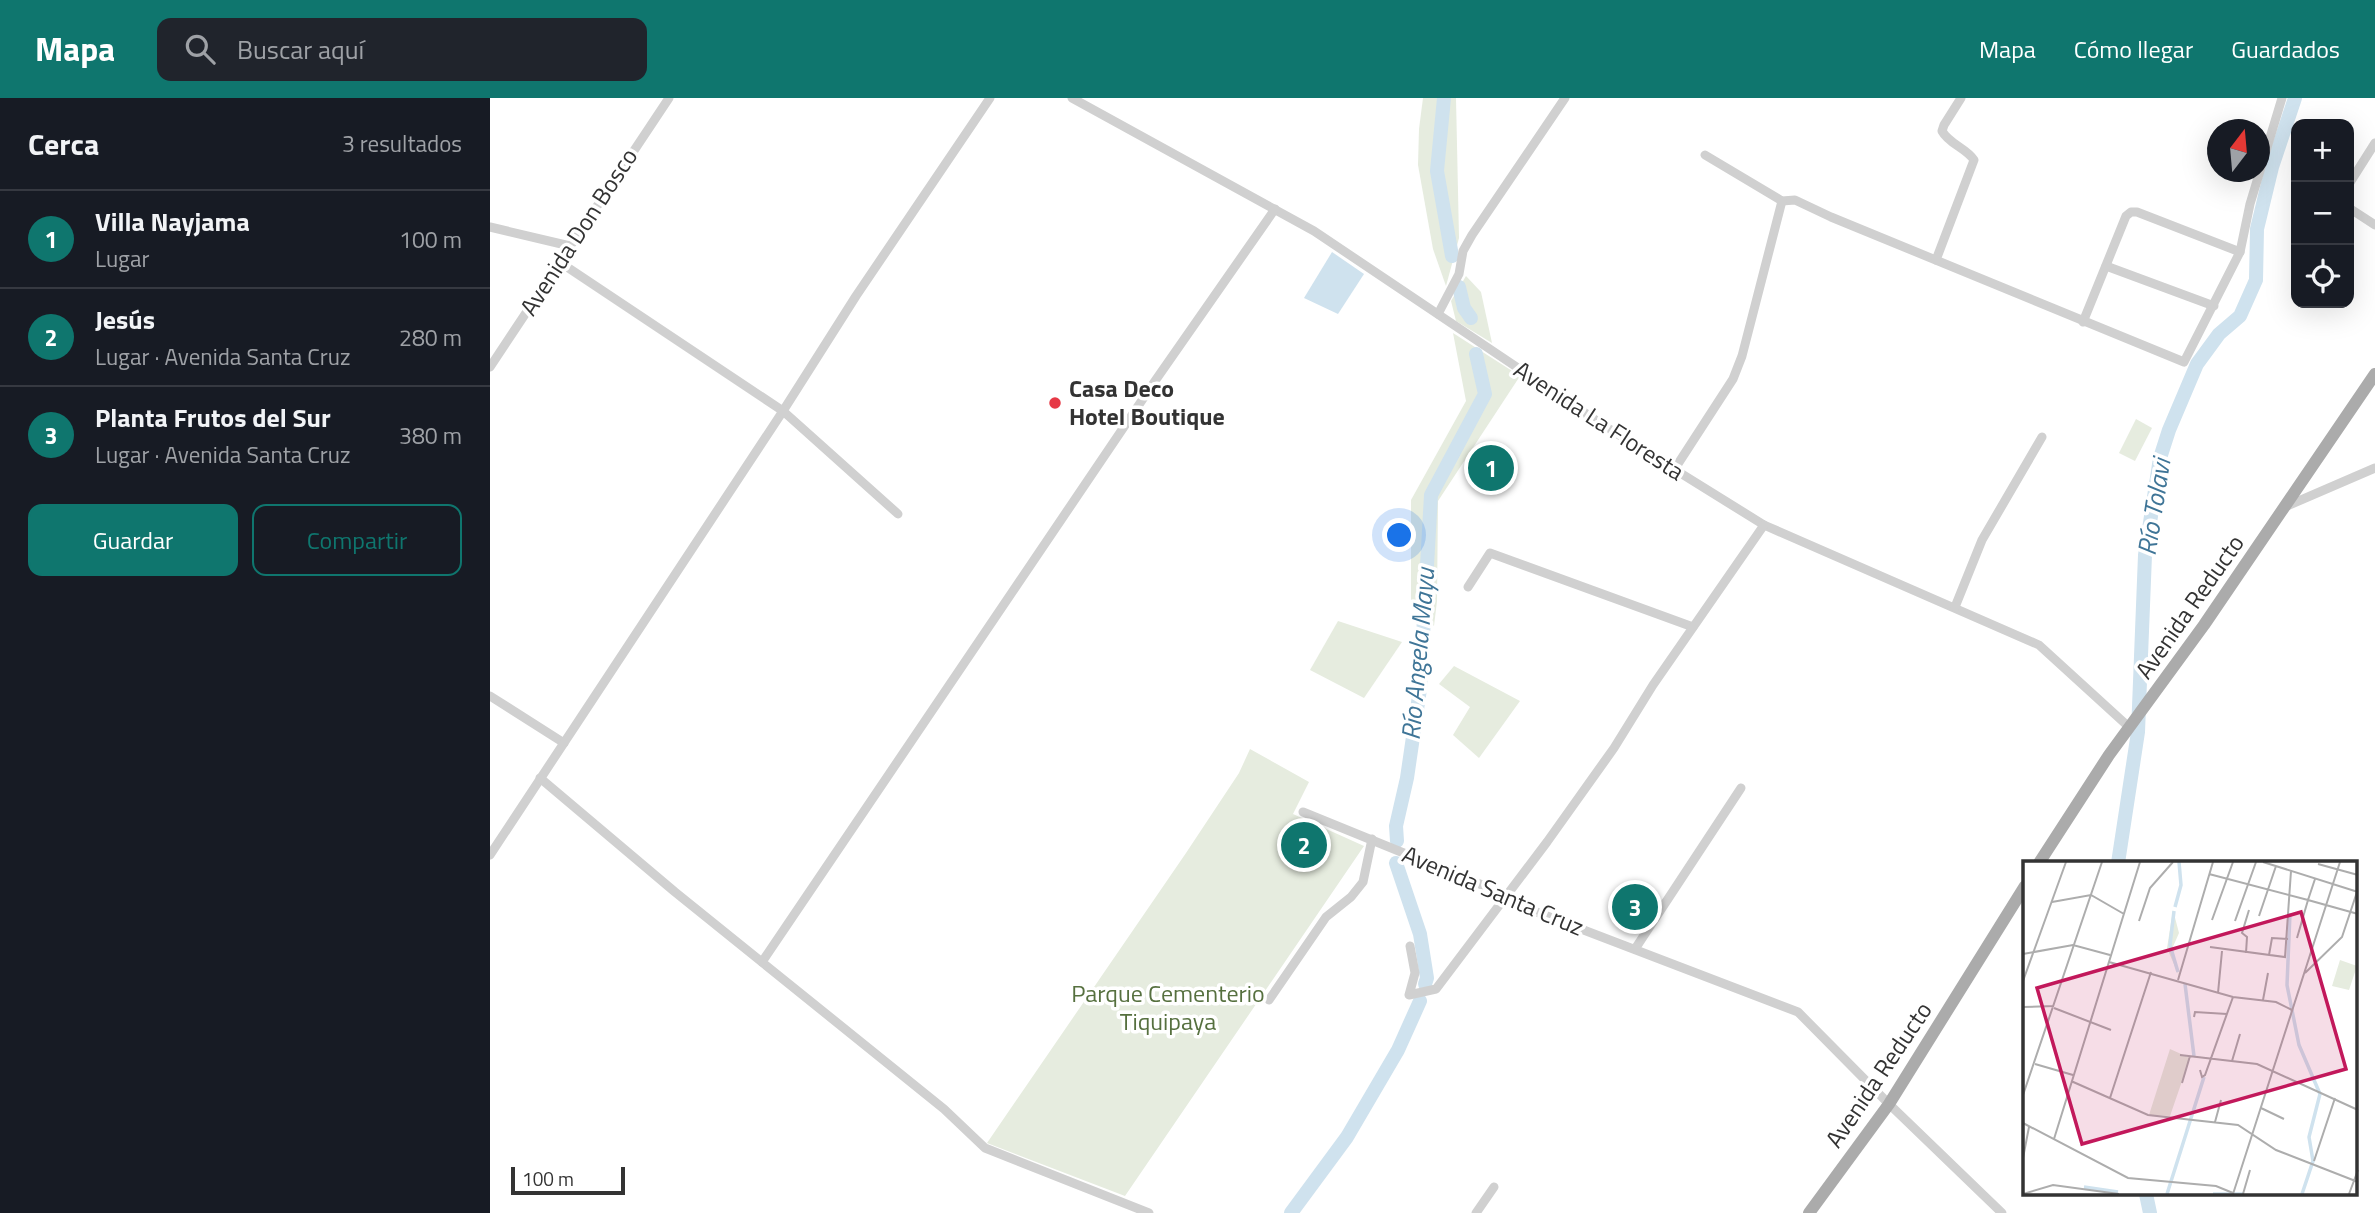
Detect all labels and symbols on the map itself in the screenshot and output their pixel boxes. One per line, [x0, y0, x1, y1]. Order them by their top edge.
north arrow [2207, 119, 2270, 182]
street label: Avenida Don Bosco [510, 141, 646, 322]
street label: Avenida La Floresta [1507, 351, 1692, 489]
place label: Casa Deco Hotel Boutique [1069, 370, 1225, 434]
marker: Casa Deco Hotel Boutique [1047, 395, 1063, 411]
pin: 1 [1468, 442, 1514, 494]
water label: Río Tolavi [2127, 453, 2181, 558]
your location [1382, 518, 1416, 552]
street label: Avenida Reducto [2126, 527, 2252, 686]
water label: Río Angela Mayu [1391, 564, 1445, 741]
pin: 2 [1281, 819, 1327, 871]
street label: Avenida Santa Cruz [1397, 836, 1590, 945]
inset map [2023, 861, 2358, 1196]
pin: 3 [1612, 881, 1658, 933]
park label: Parque Cementerio Tiquipaya [1071, 975, 1265, 1039]
street label: Avenida Reducto [1816, 994, 1940, 1155]
scale bar [511, 1164, 625, 1196]

